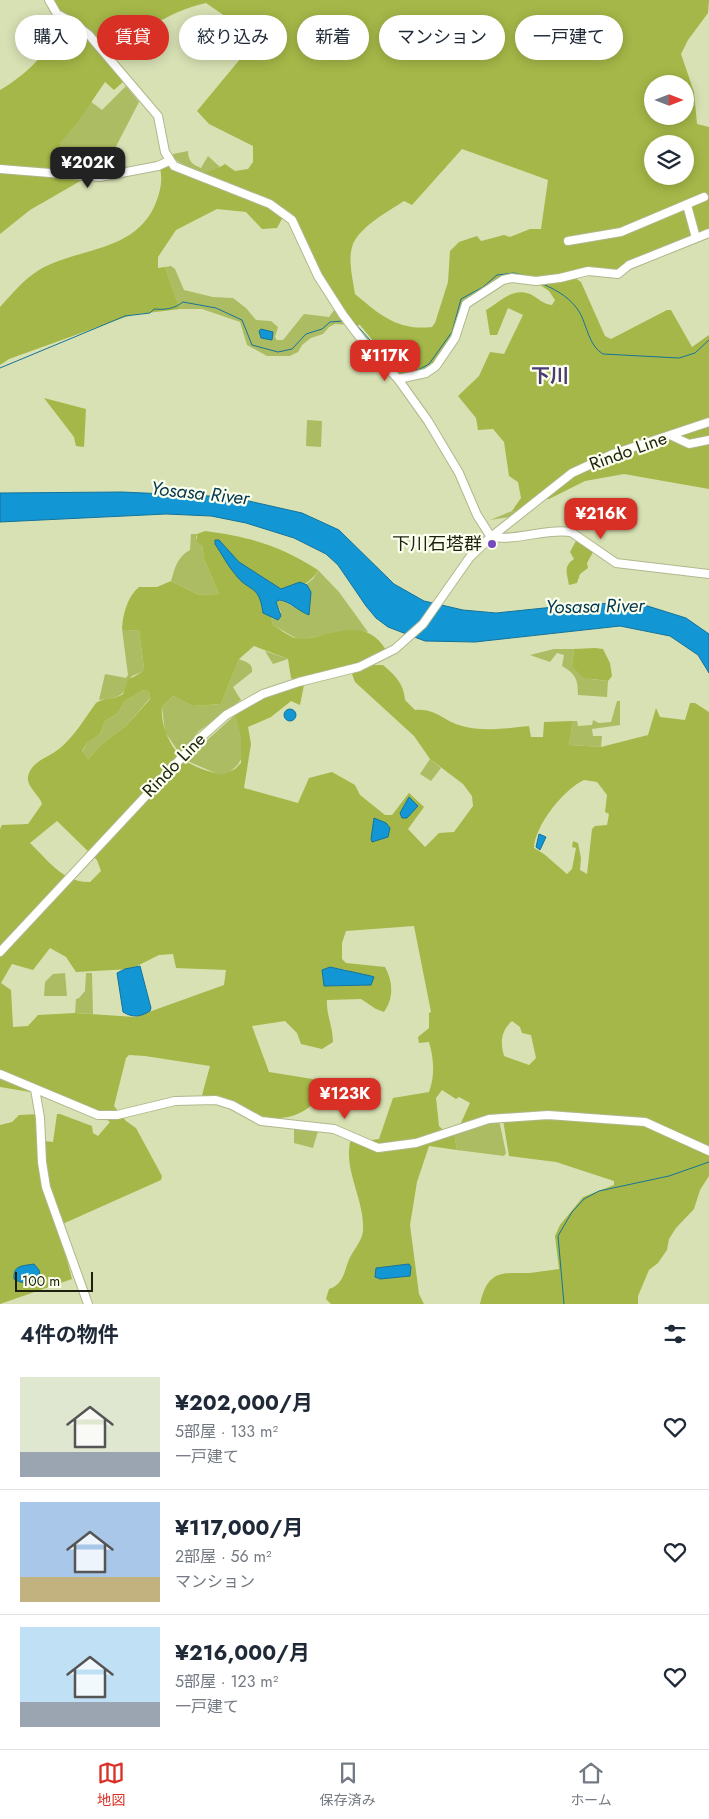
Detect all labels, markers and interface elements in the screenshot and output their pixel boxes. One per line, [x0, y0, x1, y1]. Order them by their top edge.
chip: 購入 [15, 15, 87, 60]
chip: 賃貸 [97, 15, 169, 60]
chip: 絞り込み [179, 15, 287, 60]
chip: 新着 [297, 15, 369, 60]
chip: マンション [379, 15, 505, 60]
chip: 一戸建て [515, 15, 623, 60]
north arrow [644, 75, 694, 125]
map controls [644, 75, 694, 185]
button: layers [644, 135, 694, 185]
pin: ¥202K [53, 146, 123, 189]
text: ¥202K [61, 151, 115, 174]
pin: ¥117K [350, 340, 420, 382]
text: ¥117K [361, 344, 409, 367]
district label: 下川 [531, 362, 569, 389]
street label: Rindo Line [585, 425, 671, 477]
water label: Yosasa River [149, 474, 252, 512]
pin: ¥216K [566, 498, 636, 540]
text: ¥216K [575, 502, 627, 525]
place label: 下川石塔群 [392, 531, 482, 557]
marker: 下川石塔群 [486, 538, 498, 550]
water label: Yosasa River [545, 592, 646, 620]
street label: Rindo Line [136, 727, 212, 803]
pin: ¥123K [310, 1078, 380, 1120]
text: ¥123K [320, 1082, 370, 1105]
scale bar [15, 1269, 92, 1292]
text: 100 m [22, 1271, 60, 1291]
text: 4件の物件 [20, 1320, 119, 1350]
icon: filters [661, 1320, 689, 1348]
text: ¥202,000/月 [175, 1388, 313, 1418]
icon: home [60, 1397, 120, 1457]
icon: heart [661, 1413, 689, 1441]
text: 5部屋 · 133 m² [175, 1420, 278, 1443]
text: 一戸建て [175, 1445, 239, 1468]
text: ¥117,000/月 [175, 1513, 303, 1543]
icon: home [60, 1522, 120, 1582]
icon: heart [661, 1538, 689, 1566]
text: 2部屋 · 56 m² [175, 1545, 272, 1568]
text: マンション [175, 1570, 255, 1593]
text: ¥216,000/月 [175, 1638, 310, 1668]
icon: home [60, 1647, 120, 1707]
icon: heart [661, 1663, 689, 1691]
text: 5部屋 · 123 m² [175, 1670, 278, 1693]
text: 一戸建て [175, 1695, 239, 1718]
tab: 地図 [97, 1759, 125, 1810]
tab: 保存済み [320, 1759, 376, 1810]
tab: ホーム [570, 1759, 612, 1810]

